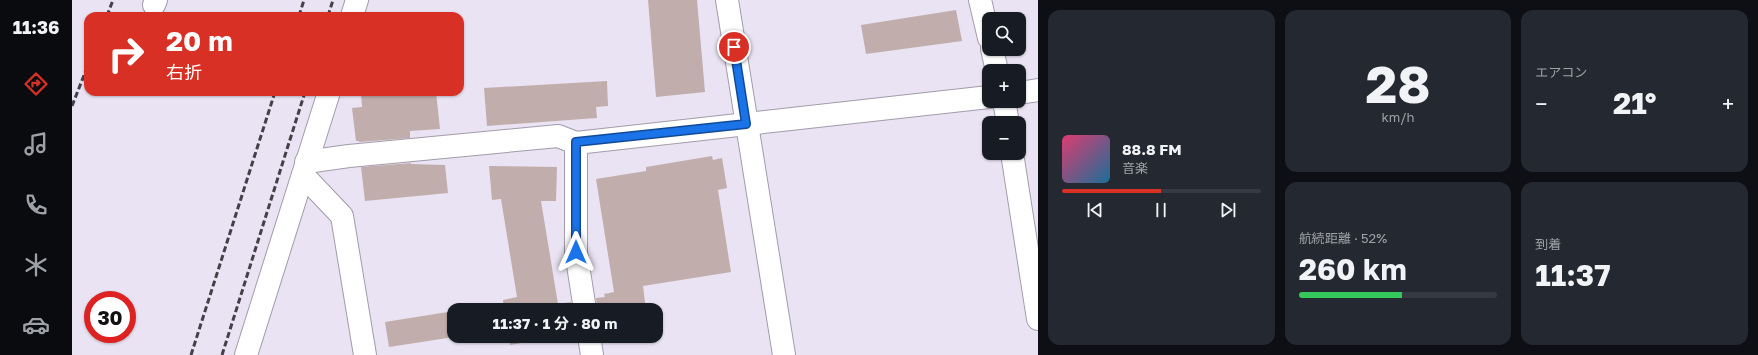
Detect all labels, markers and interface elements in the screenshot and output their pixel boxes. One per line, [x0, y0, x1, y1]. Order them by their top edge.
map controls [982, 12, 1026, 160]
button: search [982, 12, 1026, 56]
text: 11:36 [13, 16, 59, 38]
text: 20 m [166, 24, 233, 57]
icon: right [100, 28, 152, 80]
pin [717, 30, 751, 64]
icon: arrive [723, 36, 745, 58]
text: 28 [1365, 52, 1431, 114]
text: 右折 [166, 61, 202, 83]
button: + [982, 64, 1026, 108]
text: エアコン [1535, 64, 1587, 80]
icon: directions [22, 70, 50, 98]
text: 21° [1613, 85, 1656, 121]
text: − [1535, 90, 1547, 117]
text: + [1722, 90, 1734, 117]
text: km/h [1381, 109, 1415, 125]
button: − [982, 116, 1026, 160]
icon: music [22, 130, 50, 158]
text: 88.8 FM [1122, 140, 1182, 158]
text: 音楽 [1122, 160, 1148, 176]
icon: phone [22, 191, 50, 219]
icon: previous [1084, 199, 1106, 221]
icon: pause [1150, 199, 1172, 221]
icon: next [1217, 199, 1239, 221]
text: 航続距離 · 52% [1299, 230, 1387, 246]
position arrow [555, 231, 597, 273]
text: 到着 [1535, 236, 1561, 252]
icon: climate [22, 251, 50, 279]
text: 260 km [1299, 251, 1407, 287]
text: 11:37 [1535, 257, 1610, 293]
speed limit sign: 30 [84, 291, 136, 343]
icon: car [22, 311, 50, 339]
text: 11:37 · 1 分 · 80 m [493, 314, 617, 332]

